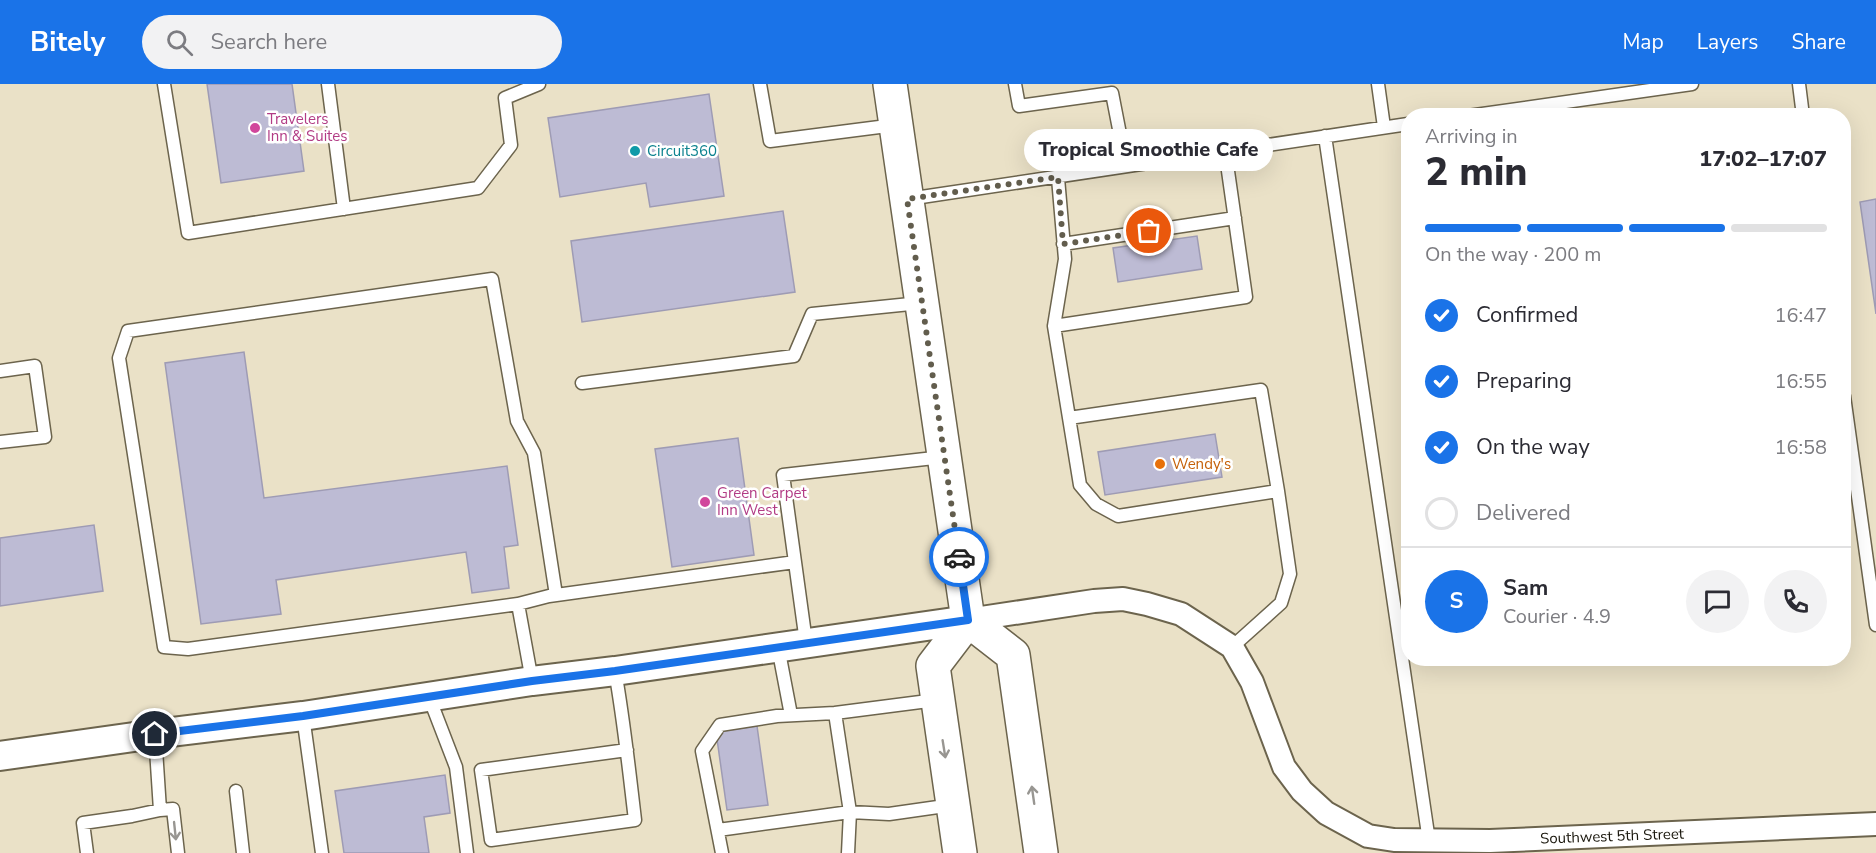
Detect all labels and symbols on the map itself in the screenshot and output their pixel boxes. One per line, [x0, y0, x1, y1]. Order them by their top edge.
place label: Travelers Inn & Suites [267, 109, 347, 146]
marker: Travelers Inn & Suites [248, 121, 262, 135]
callout: Tropical Smoothie Cafe [1024, 129, 1274, 171]
place label: Circuit360 [647, 141, 717, 161]
marker: Circuit360 [628, 144, 642, 158]
pin [1123, 205, 1174, 256]
place label: Wendy's [1172, 454, 1231, 474]
marker: Wendy's [1153, 457, 1167, 471]
place label: Green Carpet Inn West [717, 483, 807, 520]
marker: Green Carpet Inn West [698, 495, 712, 509]
courier [929, 527, 989, 587]
pin [129, 708, 180, 759]
one-way arrow [939, 739, 950, 758]
one-way arrow [1027, 786, 1038, 805]
one-way arrow [170, 821, 181, 840]
street label: Southwest 5th Street [1540, 823, 1685, 849]

